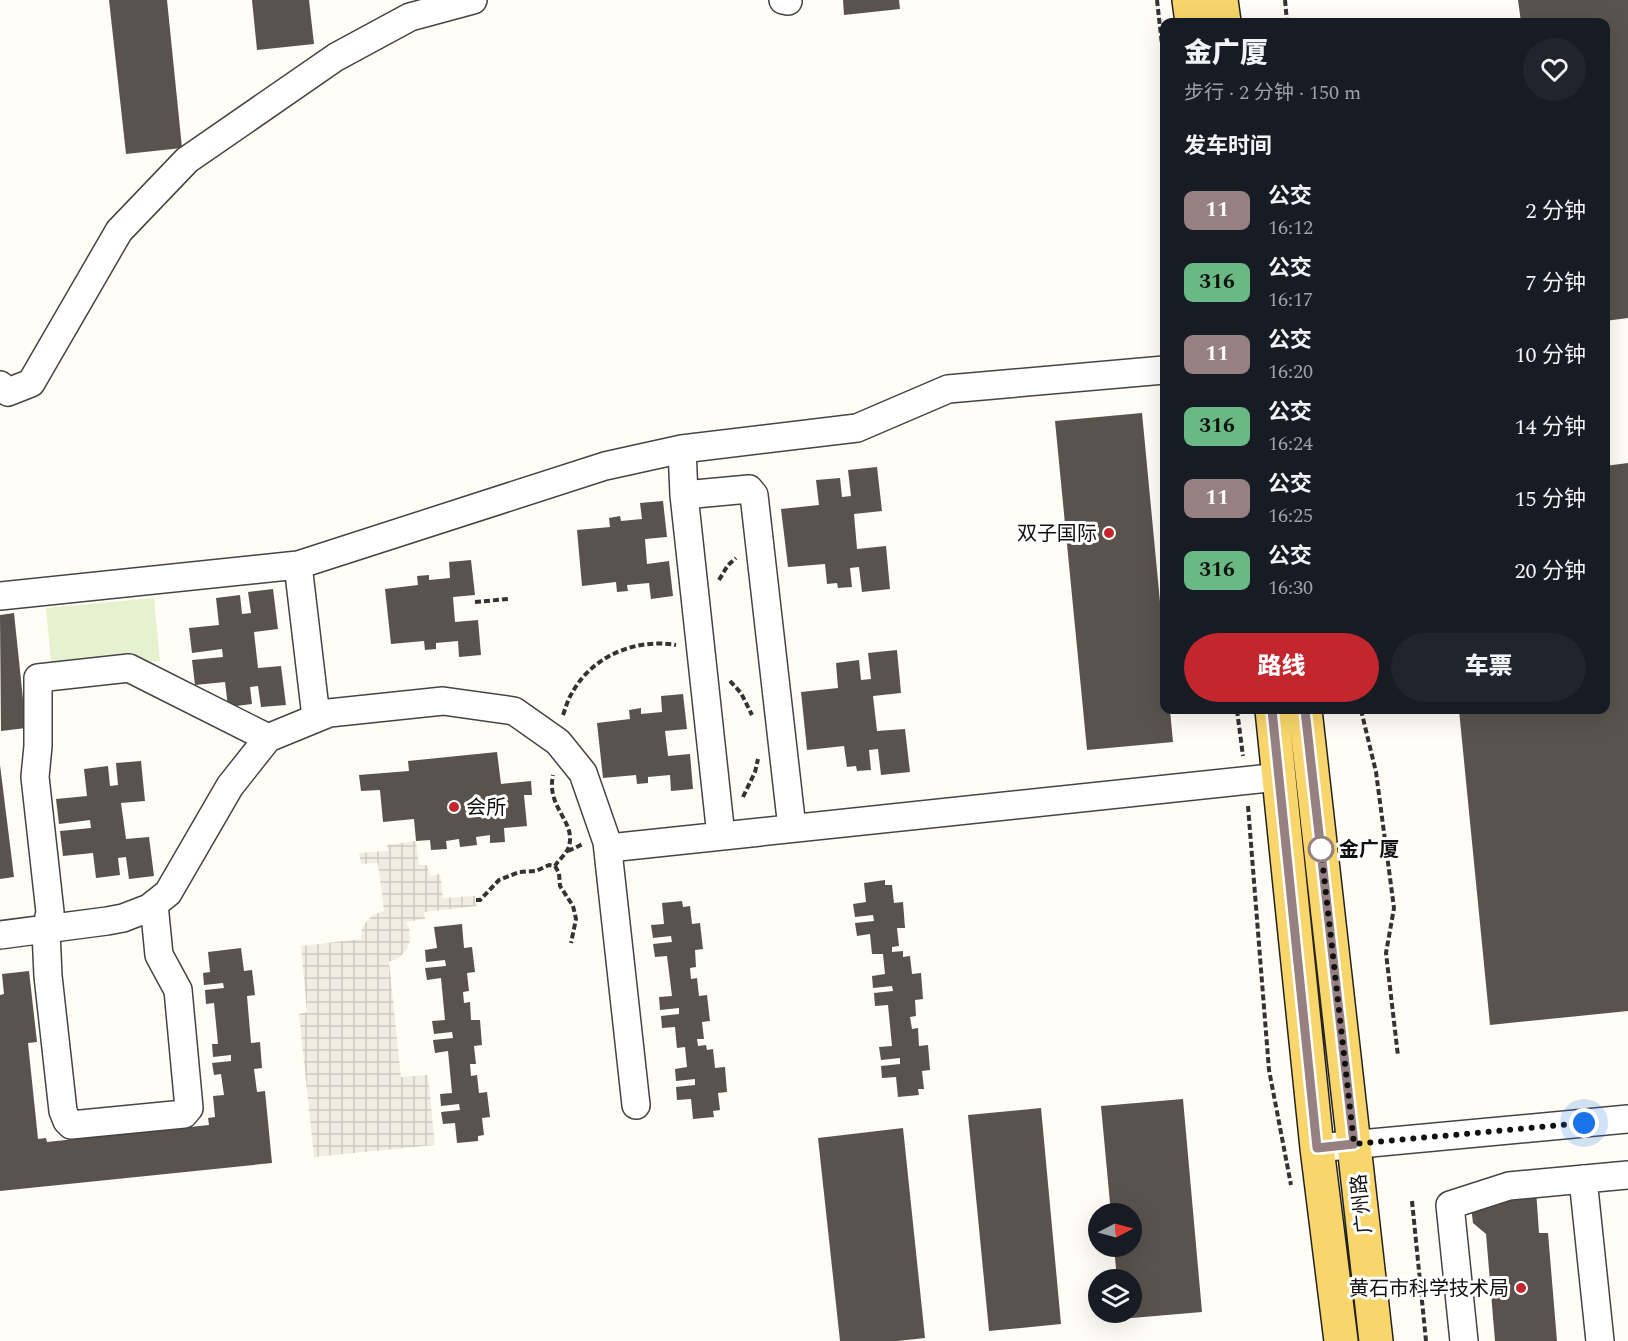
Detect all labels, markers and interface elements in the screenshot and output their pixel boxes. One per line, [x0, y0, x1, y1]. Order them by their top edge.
text: 金广厦 [1184, 32, 1268, 75]
button: heart [1523, 38, 1586, 101]
text: 步行 · 2 分钟 · 150 m [1184, 78, 1361, 108]
text: 发车时间 [1184, 130, 1272, 163]
text: 公交 [1268, 180, 1312, 213]
text: 11 [1205, 194, 1229, 226]
text: 2 分钟 [1525, 195, 1586, 228]
text: 16:12 [1268, 213, 1313, 243]
text: 公交 [1268, 252, 1312, 285]
text: 316 [1199, 266, 1235, 298]
text: 7 分钟 [1525, 267, 1586, 300]
text: 16:17 [1268, 285, 1313, 315]
text: 公交 [1268, 324, 1312, 357]
text: 11 [1205, 338, 1229, 370]
text: 10 分钟 [1514, 339, 1586, 372]
text: 16:20 [1268, 357, 1313, 387]
text: 公交 [1268, 396, 1312, 429]
text: 316 [1199, 410, 1235, 442]
text: 14 分钟 [1514, 411, 1586, 444]
text: 16:24 [1268, 429, 1313, 459]
text: 公交 [1268, 468, 1312, 501]
text: 11 [1205, 482, 1229, 514]
text: 15 分钟 [1514, 483, 1586, 516]
text: 16:25 [1268, 501, 1313, 531]
place label: 双子国际 [1017, 519, 1097, 549]
marker: 双子国际 [1102, 526, 1116, 540]
text: 公交 [1268, 540, 1312, 573]
text: 316 [1199, 554, 1235, 586]
text: 20 分钟 [1514, 555, 1586, 588]
text: 16:30 [1268, 573, 1313, 603]
button: 路线 [1184, 633, 1379, 702]
button: 车票 [1391, 633, 1586, 702]
place label: 会所 [466, 793, 506, 823]
marker: 会所 [447, 800, 461, 814]
place label: 金广厦 [1339, 835, 1399, 865]
marker: 金广厦 [1308, 836, 1334, 862]
your location [1569, 1108, 1599, 1138]
street label: 广州路 [1344, 1172, 1380, 1235]
north arrow [1088, 1203, 1142, 1257]
map controls [1088, 1203, 1142, 1323]
button: layers [1088, 1269, 1142, 1323]
place label: 黄石市科学技术局 [1349, 1274, 1509, 1304]
marker: 黄石市科学技术局 [1514, 1281, 1528, 1295]

